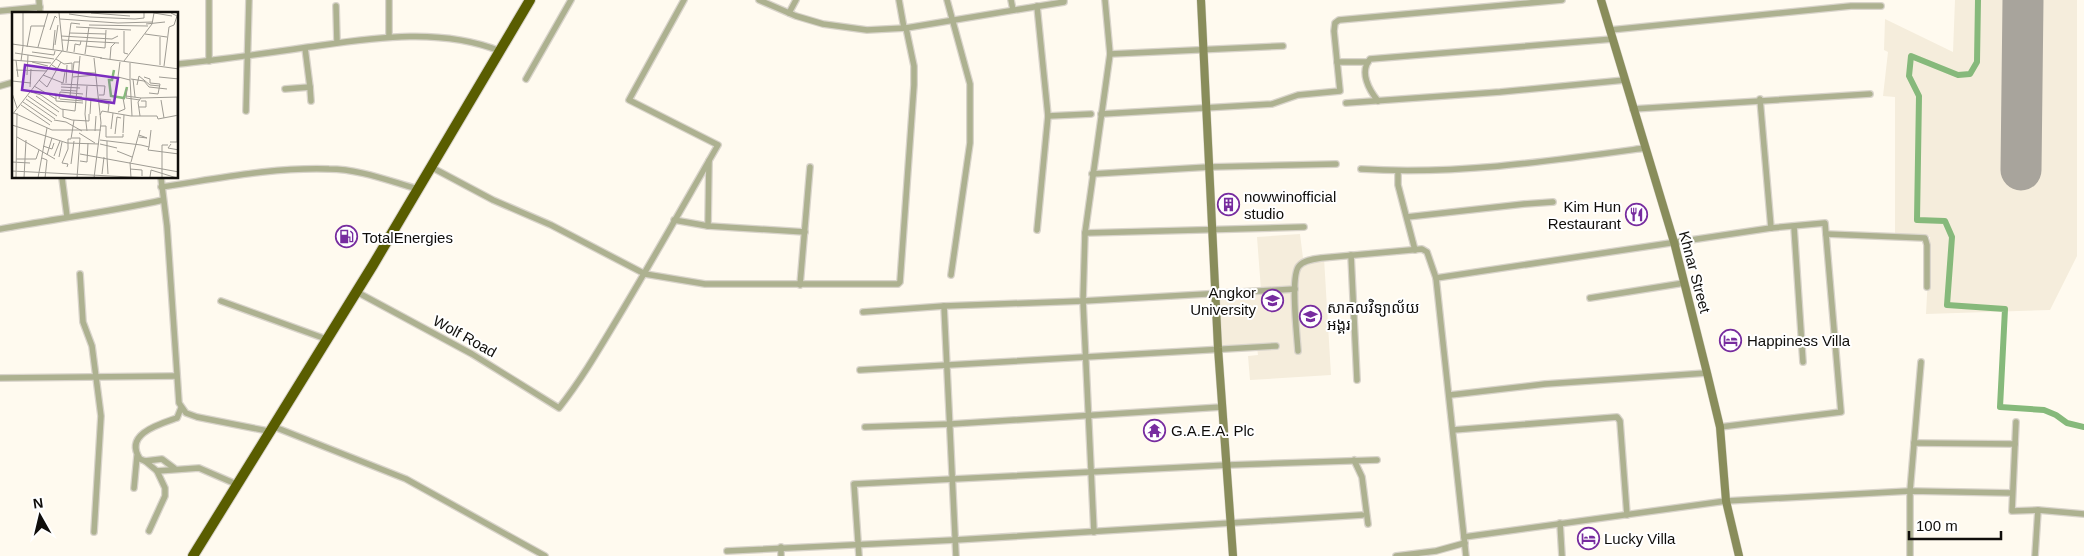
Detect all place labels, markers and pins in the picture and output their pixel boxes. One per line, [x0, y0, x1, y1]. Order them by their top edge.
place label: nowwinofficial studio [1244, 188, 1336, 222]
building icon: nowwinofficial studio [1216, 193, 1240, 217]
place label: Kim Hun Restaurant [1548, 198, 1622, 232]
restaurant icon: Kim Hun Restaurant [1625, 203, 1649, 227]
fuel station icon: TotalEnergies [334, 225, 358, 249]
place label: TotalEnergies [362, 229, 453, 246]
place label: Angkor University [1190, 284, 1256, 318]
school or university icon: Angkor University [1260, 289, 1284, 313]
place label: សាកលវិទ្យាល័យ អង្គរ [1327, 298, 1420, 334]
school or university icon: សាកលវិទ្យាល័យ អង្គរ [1299, 304, 1323, 328]
hotel icon: Happiness Villa [1719, 328, 1743, 352]
place label: Happiness Villa [1747, 332, 1851, 349]
temple icon: G.A.E.A. Plc [1143, 418, 1167, 442]
place label: G.A.E.A. Plc [1171, 422, 1255, 439]
hotel icon: Lucky Villa [1576, 526, 1600, 550]
place label: Lucky Villa [1604, 530, 1676, 547]

